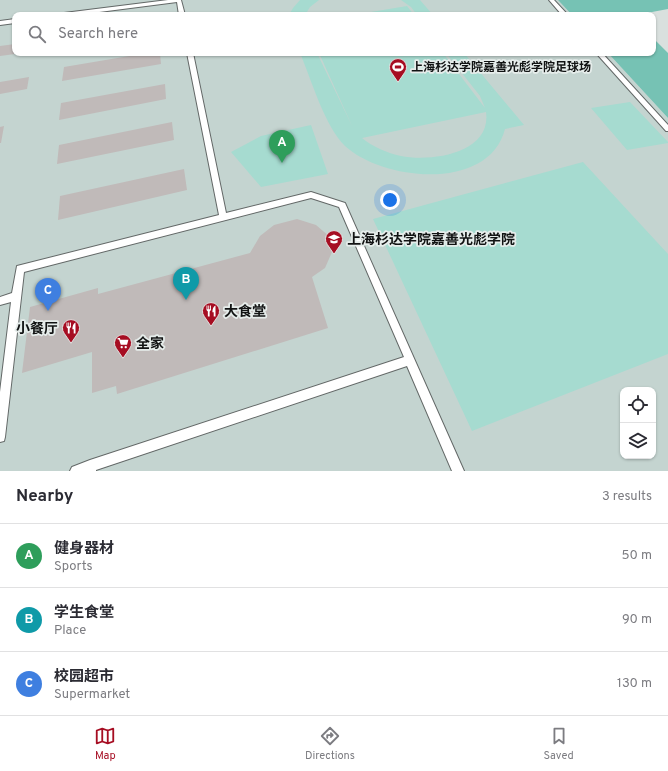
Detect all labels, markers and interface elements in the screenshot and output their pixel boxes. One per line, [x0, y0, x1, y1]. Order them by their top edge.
search box [12, 12, 656, 56]
icon: search [26, 23, 48, 45]
text: Search here [58, 25, 138, 44]
sports icon: 上海杉达学院嘉善光彪学院足球场 [388, 57, 408, 82]
place label: 上海杉达学院嘉善光彪学院足球场 [411, 60, 591, 76]
pin: A [269, 130, 295, 163]
your location [380, 190, 400, 210]
school or university icon: 上海杉达学院嘉善光彪学院 [324, 229, 344, 254]
place label: 上海杉达学院嘉善光彪学院 [347, 232, 515, 249]
pin: B [173, 267, 199, 300]
pin: C [35, 278, 61, 311]
restaurant icon: 大食堂 [201, 301, 221, 326]
place label: 大食堂 [224, 303, 266, 321]
restaurant icon: 小餐厅 [61, 318, 81, 343]
place label: 小餐厅 [16, 321, 58, 338]
supermarket icon: 全家 [113, 333, 133, 358]
place label: 全家 [136, 335, 164, 353]
map controls [620, 387, 656, 459]
button: locate [620, 387, 656, 423]
button: layers [620, 423, 656, 459]
text: Nearby [16, 486, 73, 508]
text: 3 results [602, 489, 652, 505]
text: 健身器材 [54, 540, 114, 559]
text: A [24, 548, 34, 564]
text: 50 m [622, 548, 652, 564]
text: Sports [54, 559, 93, 575]
text: 学生食堂 [54, 604, 114, 623]
text: B [25, 612, 33, 628]
text: 90 m [622, 612, 652, 628]
text: Place [54, 623, 86, 639]
text: 校园超市 [54, 668, 114, 687]
text: C [25, 676, 33, 692]
text: 130 m [617, 676, 652, 692]
text: Supermarket [54, 687, 130, 703]
tab: Map [94, 725, 116, 763]
tab: Directions [305, 725, 355, 763]
tab: Saved [543, 725, 574, 763]

